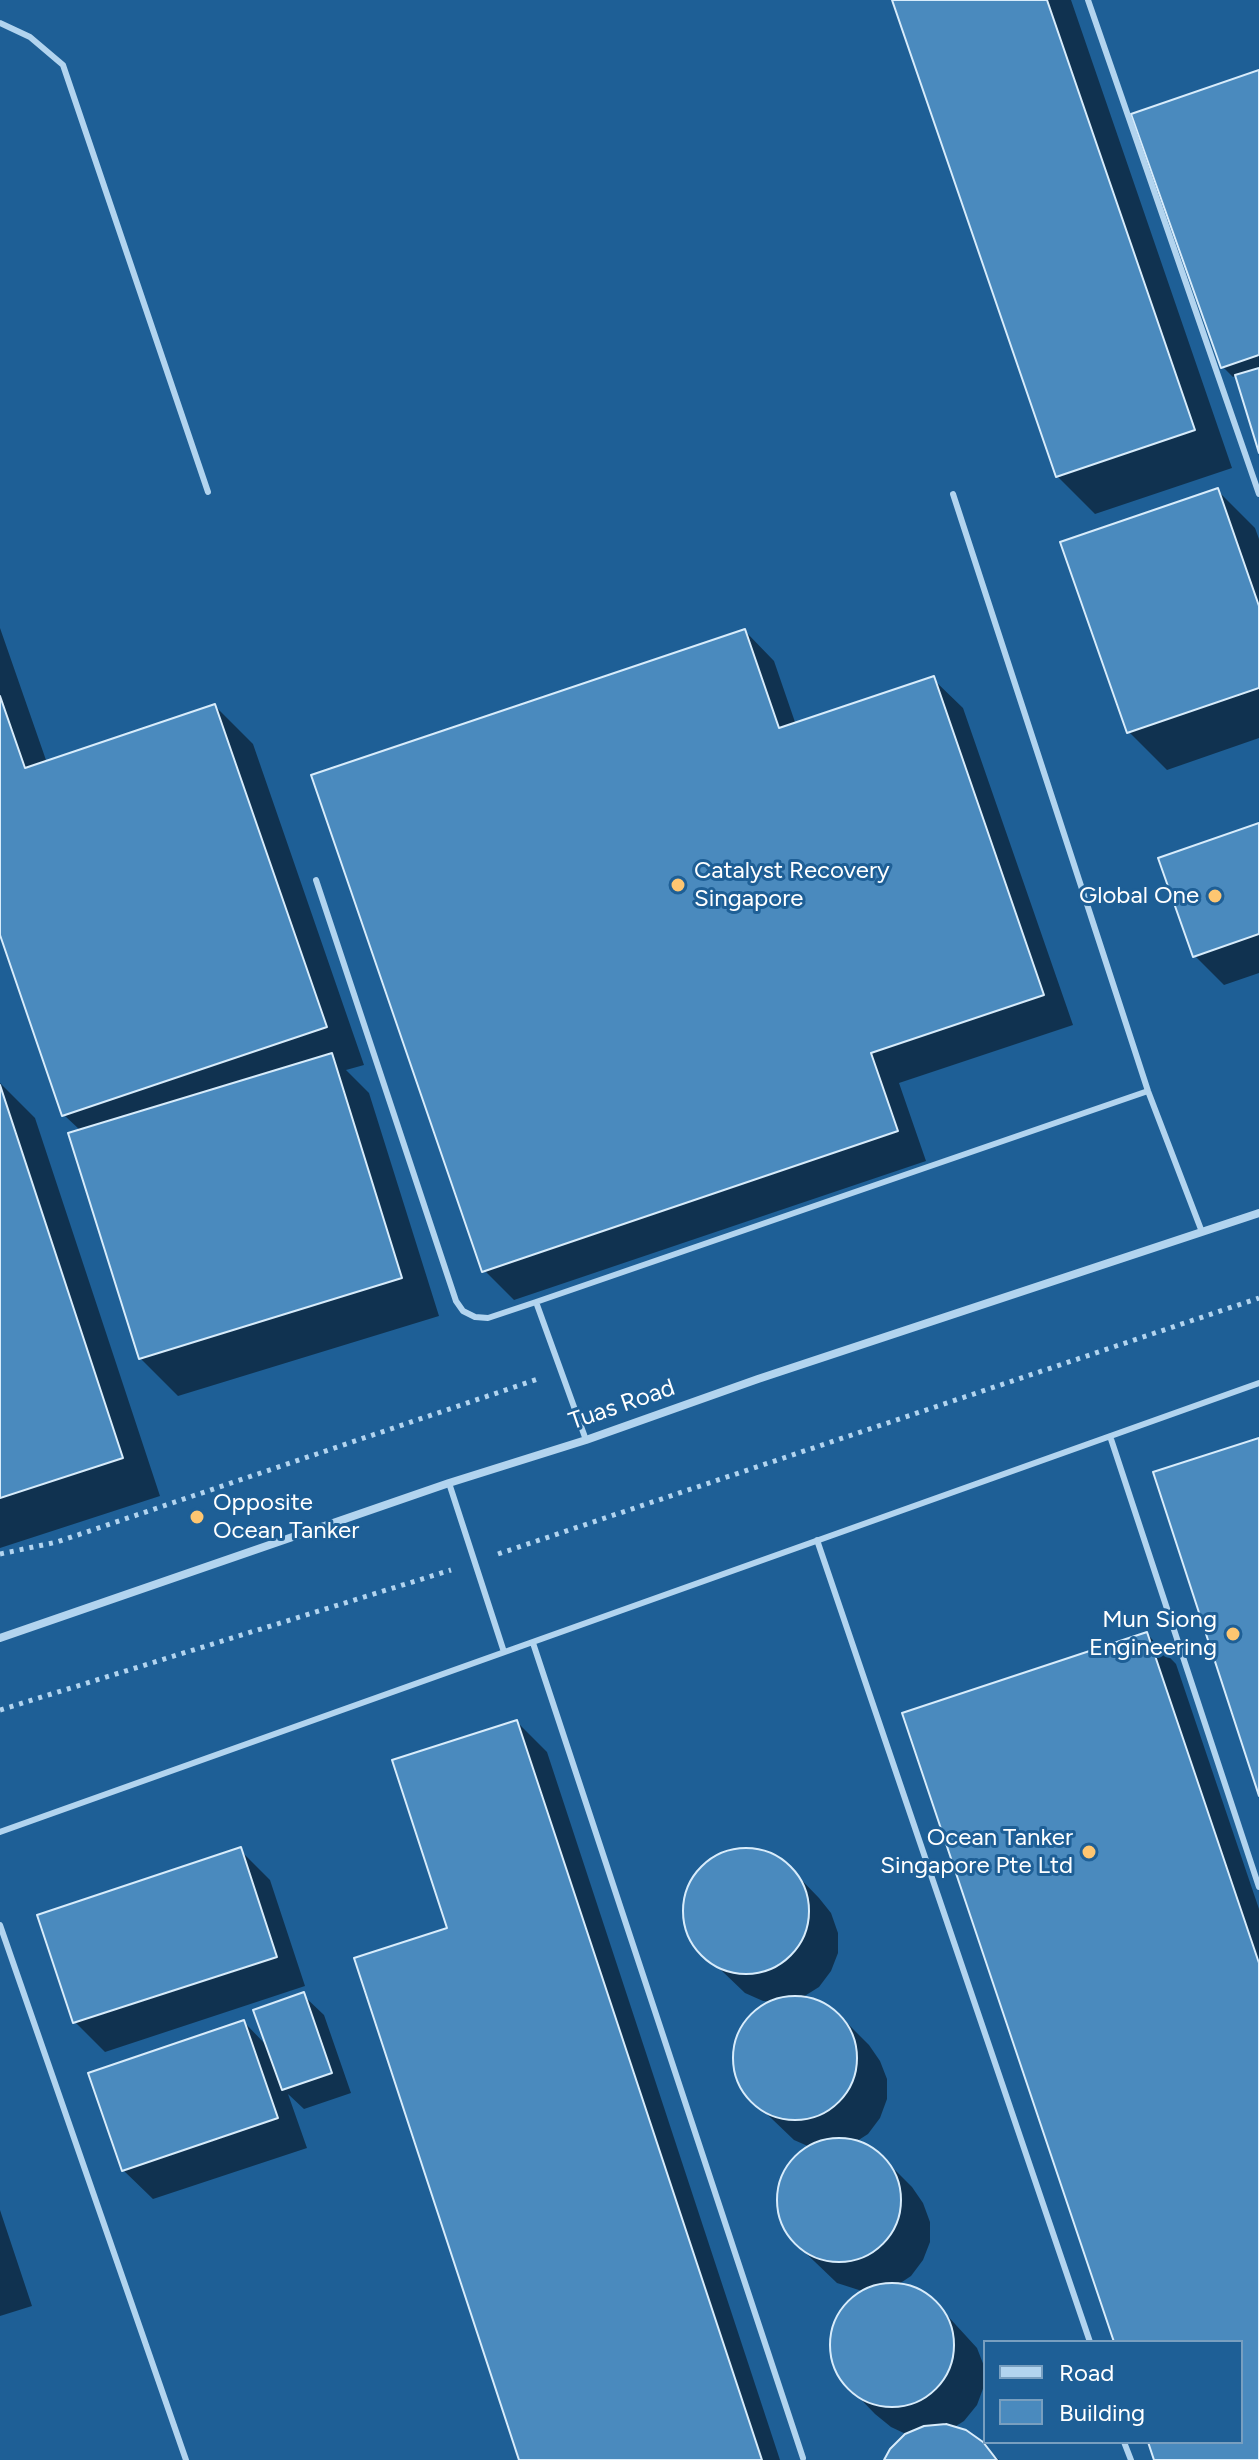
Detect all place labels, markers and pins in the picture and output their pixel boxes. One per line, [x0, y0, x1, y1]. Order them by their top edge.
place label: Catalyst Recovery Singapore [694, 857, 890, 913]
marker: Catalyst Recovery Singapore [669, 876, 687, 894]
place label: Global One [1079, 882, 1199, 910]
marker: Global One [1206, 887, 1224, 905]
place label: Opposite Ocean Tanker [213, 1489, 359, 1545]
marker: Opposite Ocean Tanker [188, 1508, 206, 1526]
place label: Mun Siong Engineering [1089, 1606, 1217, 1662]
marker: Mun Siong Engineering [1224, 1625, 1242, 1643]
place label: Ocean Tanker Singapore Pte Ltd [880, 1824, 1073, 1880]
marker: Ocean Tanker Singapore Pte Ltd [1080, 1843, 1098, 1861]

